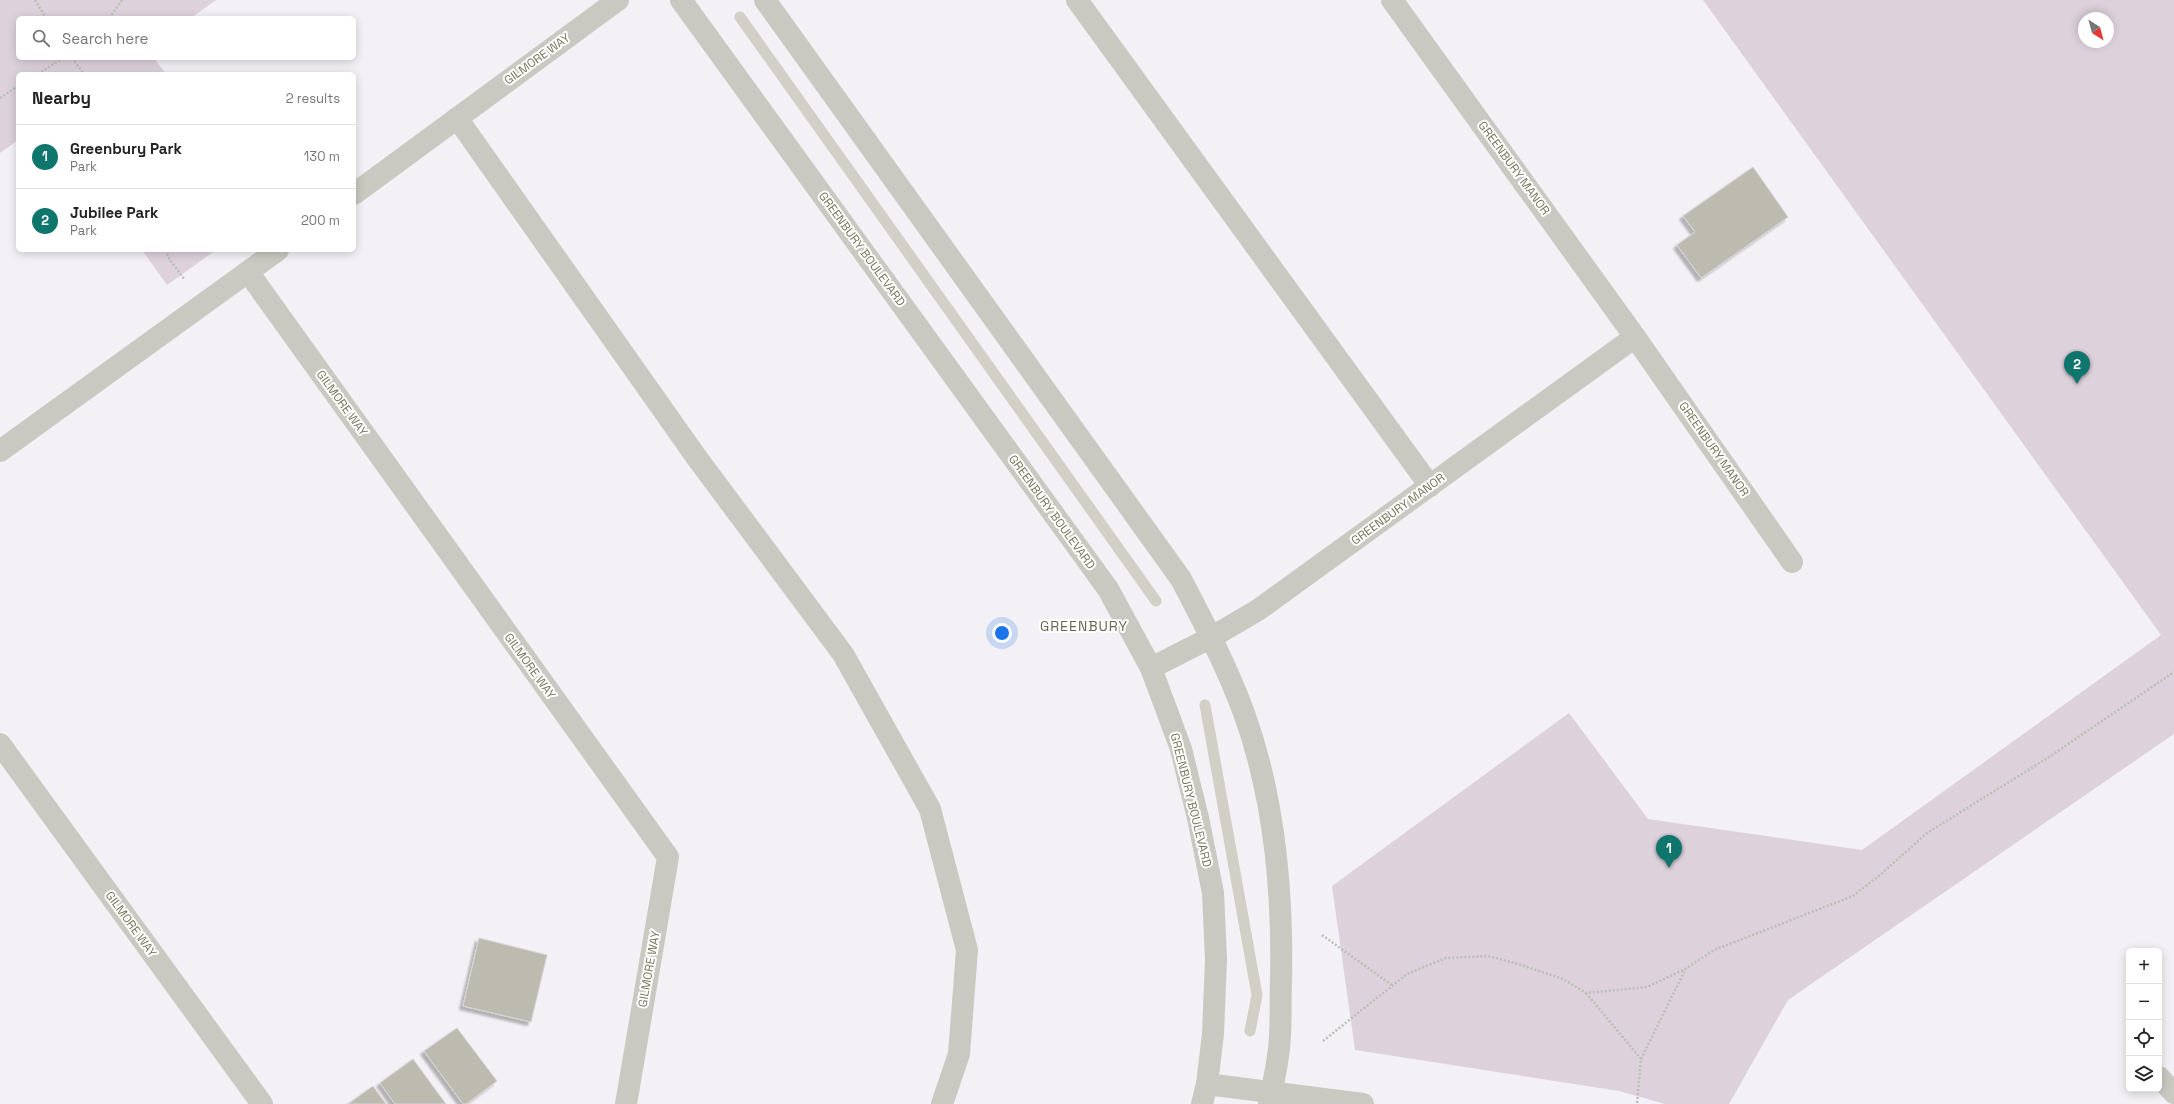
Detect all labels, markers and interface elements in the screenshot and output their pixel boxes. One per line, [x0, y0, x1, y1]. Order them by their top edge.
north arrow [2078, 12, 2114, 48]
search box [16, 16, 356, 60]
icon: search [30, 27, 52, 49]
text: Search here [62, 29, 148, 48]
street label: GILMORE WAY [501, 29, 574, 88]
text: Nearby [32, 87, 91, 109]
text: 2 results [286, 90, 340, 107]
street label: GREENBURY MANOR [1475, 118, 1553, 218]
text: Greenbury Park [70, 139, 182, 158]
text: 1 [42, 148, 48, 165]
text: 130 m [304, 148, 340, 165]
text: Park [70, 158, 97, 175]
street label: GREENBURY BOULEVARD [815, 189, 909, 309]
text: Jubilee Park [70, 203, 159, 222]
text: 2 [41, 212, 49, 229]
text: 200 m [301, 212, 340, 229]
text: Park [70, 222, 97, 239]
pin: 2 [2064, 351, 2090, 384]
street label: GILMORE WAY [313, 367, 372, 440]
street label: GREENBURY MANOR [1675, 399, 1753, 499]
street label: GREENBURY BOULEVARD [1005, 452, 1099, 572]
street label: GREENBURY MANOR [1348, 470, 1448, 548]
district label: GREENBURY [1040, 617, 1128, 635]
your location [992, 623, 1012, 643]
street label: GILMORE WAY [501, 630, 560, 703]
street label: GREENBURY BOULEVARD [1167, 731, 1215, 869]
pin: 1 [1656, 835, 1682, 868]
street label: GILMORE WAY [102, 888, 161, 961]
street label: GILMORE WAY [634, 929, 664, 1008]
map controls [2126, 948, 2162, 1092]
button: + [2126, 948, 2162, 984]
button: − [2126, 984, 2162, 1020]
button: locate [2126, 1020, 2162, 1056]
button: layers [2126, 1056, 2162, 1092]

